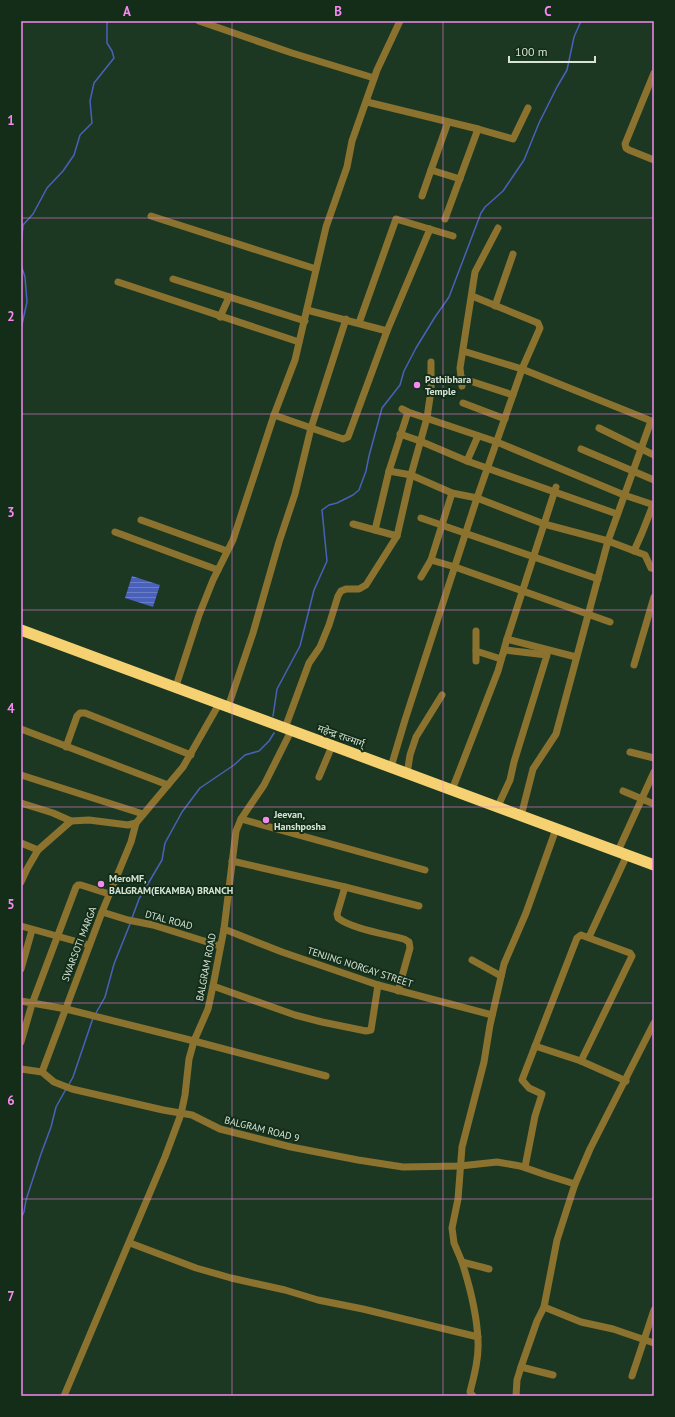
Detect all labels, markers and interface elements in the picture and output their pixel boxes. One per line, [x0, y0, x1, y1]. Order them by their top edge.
text: A [123, 3, 131, 20]
text: B [334, 3, 342, 20]
text: C [544, 3, 552, 20]
scale bar [509, 38, 595, 64]
text: 100 m [515, 44, 548, 59]
text: 1 [7, 112, 15, 129]
text: 2 [7, 308, 15, 325]
place label: Pathibhara Temple [425, 373, 471, 398]
marker: Pathibhara Temple [412, 380, 422, 390]
text: 3 [7, 504, 15, 521]
text: 4 [7, 700, 15, 717]
street label: महेन्द्र राज्मार्ग् [316, 722, 368, 751]
place label: Jeevan, Hanshposha [273, 808, 326, 833]
marker: Jeevan, Hanshposha [261, 815, 271, 825]
place label: MeroMF, BALGRAM(EKAMBA) BRANCH [109, 872, 233, 897]
marker: MeroMF, BALGRAM(EKAMBA) BRANCH [96, 879, 106, 889]
text: 5 [7, 896, 15, 913]
street label: SWARSOTI MARGA [59, 905, 99, 983]
street label: DTAL ROAD [144, 907, 194, 933]
street label: BALGRAM ROAD [193, 932, 219, 1002]
street label: TENJING NORGAY STREET [305, 944, 415, 990]
text: 6 [7, 1092, 15, 1109]
street label: BALGRAM ROAD 9 [223, 1113, 301, 1145]
text: 7 [7, 1288, 15, 1305]

